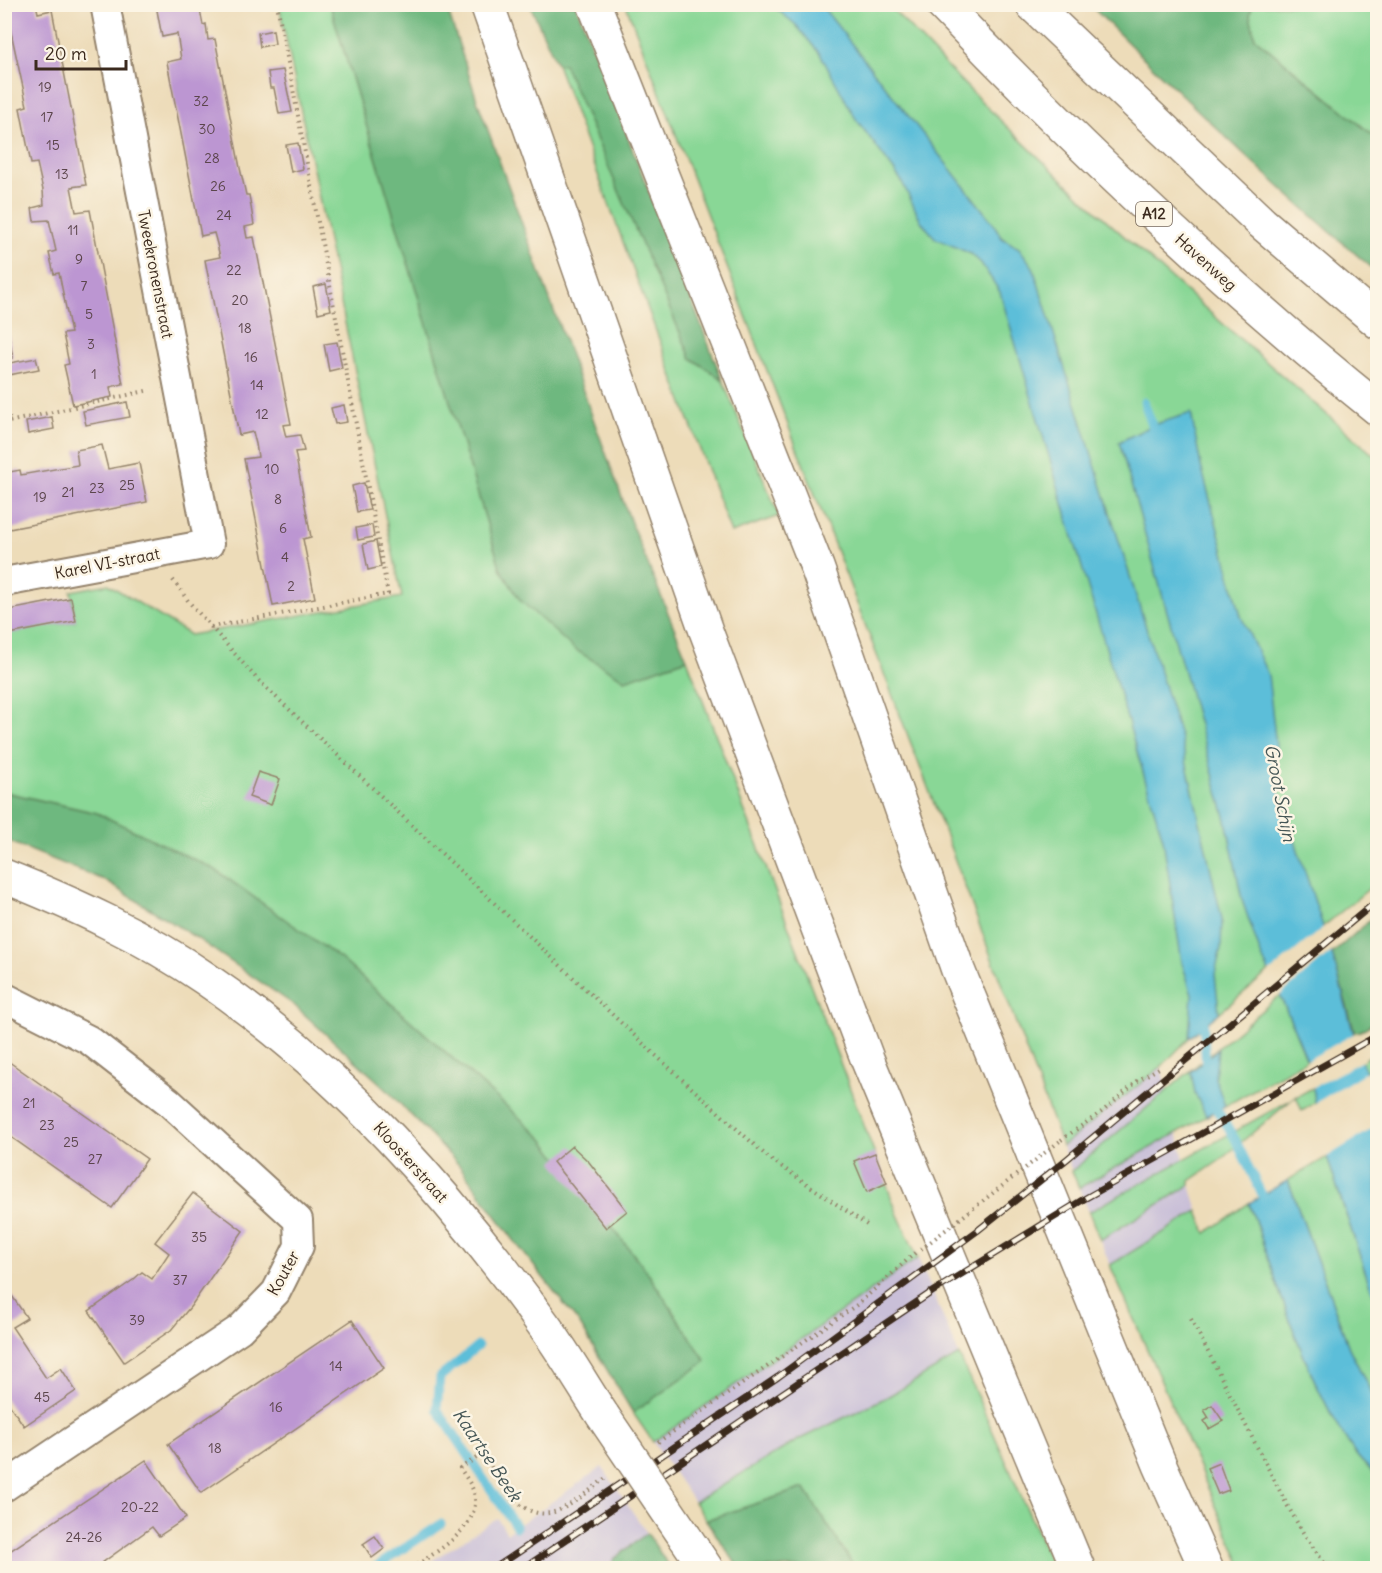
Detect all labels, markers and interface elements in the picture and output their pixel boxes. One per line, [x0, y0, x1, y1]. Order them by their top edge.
scale bar [36, 33, 126, 71]
text: 20 m [45, 42, 87, 65]
house number: 19 [38, 78, 52, 96]
house number: 32 [193, 92, 209, 110]
house number: 17 [41, 108, 53, 126]
house number: 30 [198, 120, 216, 138]
house number: 15 [46, 136, 60, 154]
house number: 28 [204, 149, 220, 167]
house number: 13 [55, 165, 69, 183]
house number: 26 [210, 177, 226, 195]
road number: A12 [1136, 202, 1172, 226]
house number: 24 [216, 206, 232, 224]
street label: Tweekronenstraat [134, 208, 178, 341]
house number: 11 [67, 221, 79, 239]
street label: Havenweg [1171, 229, 1241, 295]
house number: 9 [75, 250, 83, 268]
house number: 22 [226, 261, 242, 279]
house number: 7 [81, 277, 88, 295]
house number: 20 [232, 291, 248, 309]
house number: 5 [85, 305, 93, 323]
house number: 18 [238, 319, 252, 337]
house number: 3 [87, 335, 95, 353]
house number: 16 [244, 348, 258, 366]
house number: 1 [91, 365, 97, 383]
house number: 14 [250, 376, 264, 394]
house number: 12 [255, 405, 269, 423]
house number: 10 [265, 460, 279, 478]
house number: 25 [119, 476, 135, 494]
house number: 23 [89, 479, 105, 497]
house number: 21 [61, 483, 75, 501]
house number: 19 [33, 488, 47, 506]
house number: 8 [274, 490, 282, 508]
house number: 6 [279, 519, 287, 537]
street label: Karel VI-straat [53, 543, 162, 583]
house number: 4 [281, 548, 289, 566]
house number: 2 [287, 577, 295, 595]
water label: Groot Schijn [1260, 742, 1301, 844]
house number: 21 [22, 1094, 36, 1112]
house number: 23 [39, 1116, 55, 1134]
street label: Kloosterstraat [370, 1118, 453, 1207]
house number: 25 [63, 1133, 79, 1151]
house number: 27 [88, 1150, 102, 1168]
house number: 35 [191, 1228, 207, 1246]
street label: Kouter [263, 1247, 304, 1299]
house number: 37 [173, 1271, 188, 1289]
house number: 39 [129, 1311, 145, 1329]
house number: 14 [329, 1357, 343, 1375]
house number: 45 [34, 1388, 50, 1406]
house number: 16 [269, 1398, 283, 1416]
water label: Kaartse Beek [448, 1404, 528, 1507]
house number: 18 [208, 1439, 222, 1457]
house number: 20-22 [121, 1498, 159, 1516]
house number: 24-26 [66, 1528, 102, 1546]

